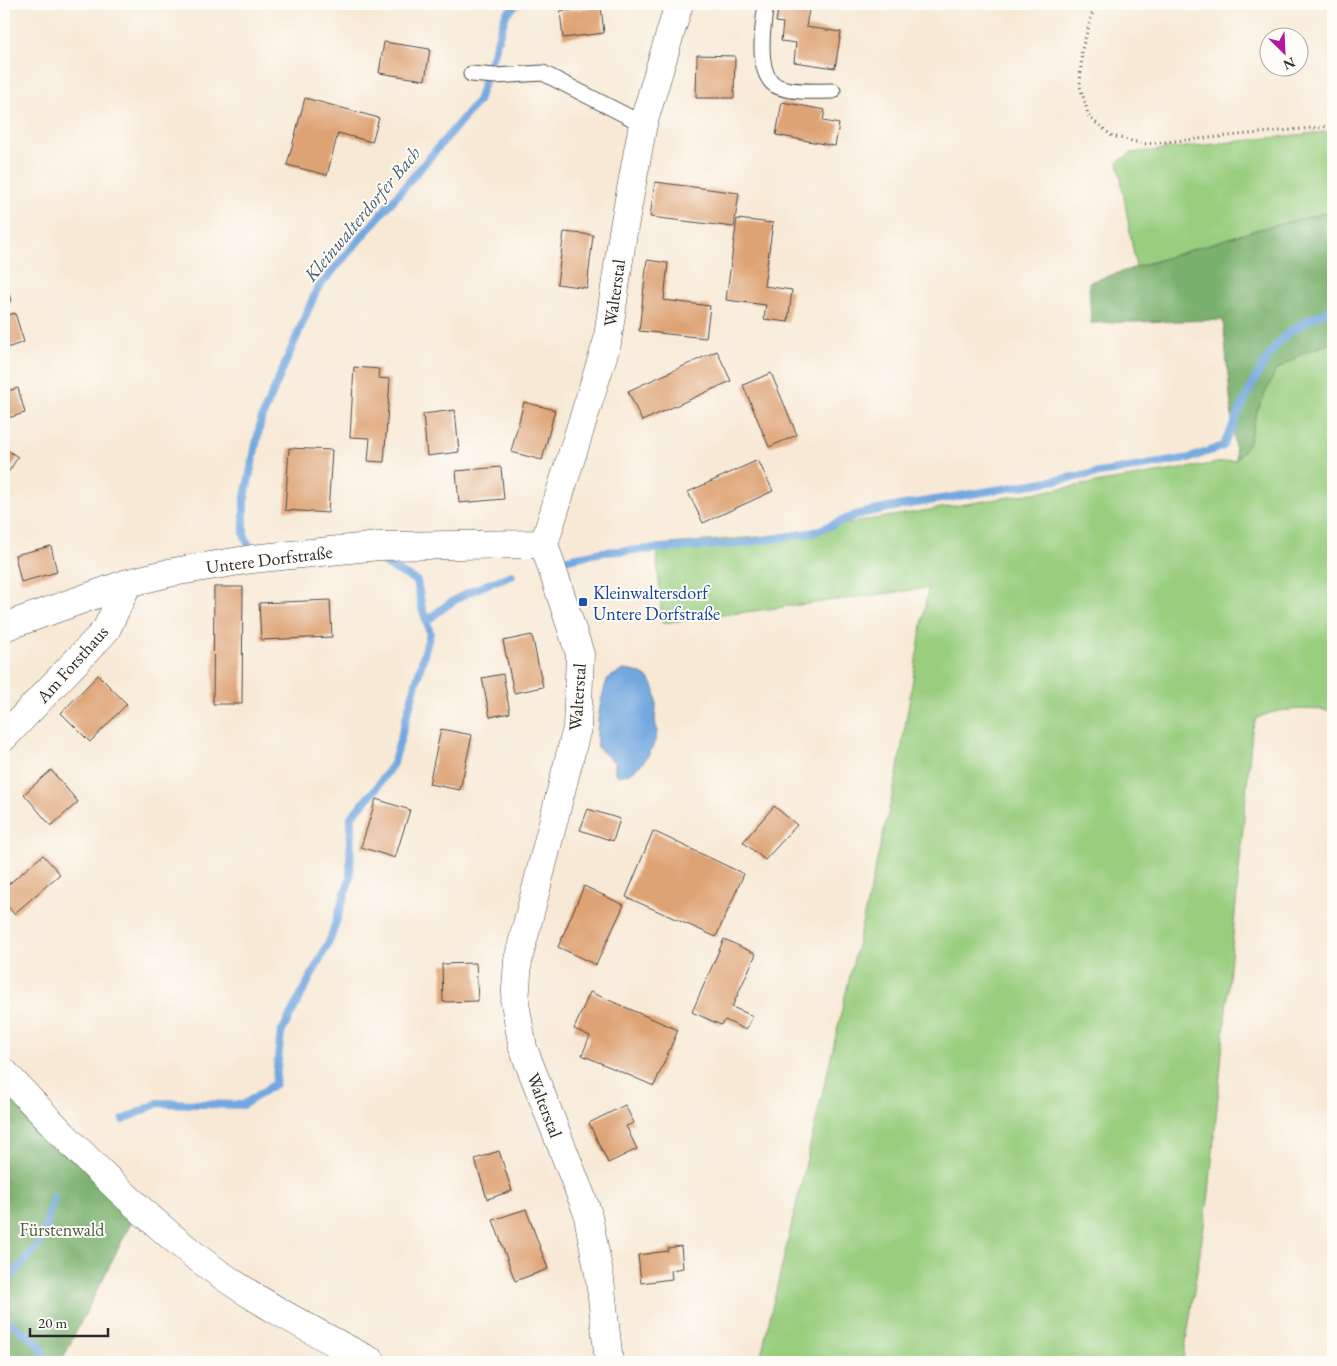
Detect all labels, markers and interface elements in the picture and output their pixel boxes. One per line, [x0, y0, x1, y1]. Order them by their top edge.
north arrow [1260, 28, 1310, 78]
text: N [1280, 53, 1298, 75]
water label: Kleinwalterdorfer Bach [298, 141, 426, 287]
street label: Walterstal [598, 258, 630, 328]
street label: Untere Dorfstraße [205, 540, 333, 578]
place label: Kleinwaltersdorf Untere Dorfstraße [593, 581, 720, 625]
marker: Kleinwaltersdorf Untere Dorfstraße [577, 596, 589, 608]
street label: Am Forsthaus [30, 620, 113, 708]
street label: Walterstal [563, 662, 591, 732]
street label: Walterstal [522, 1069, 568, 1141]
park label: Fürstenwald [20, 1218, 105, 1241]
scale bar [30, 1306, 108, 1338]
text: 20 m [38, 1313, 67, 1332]

